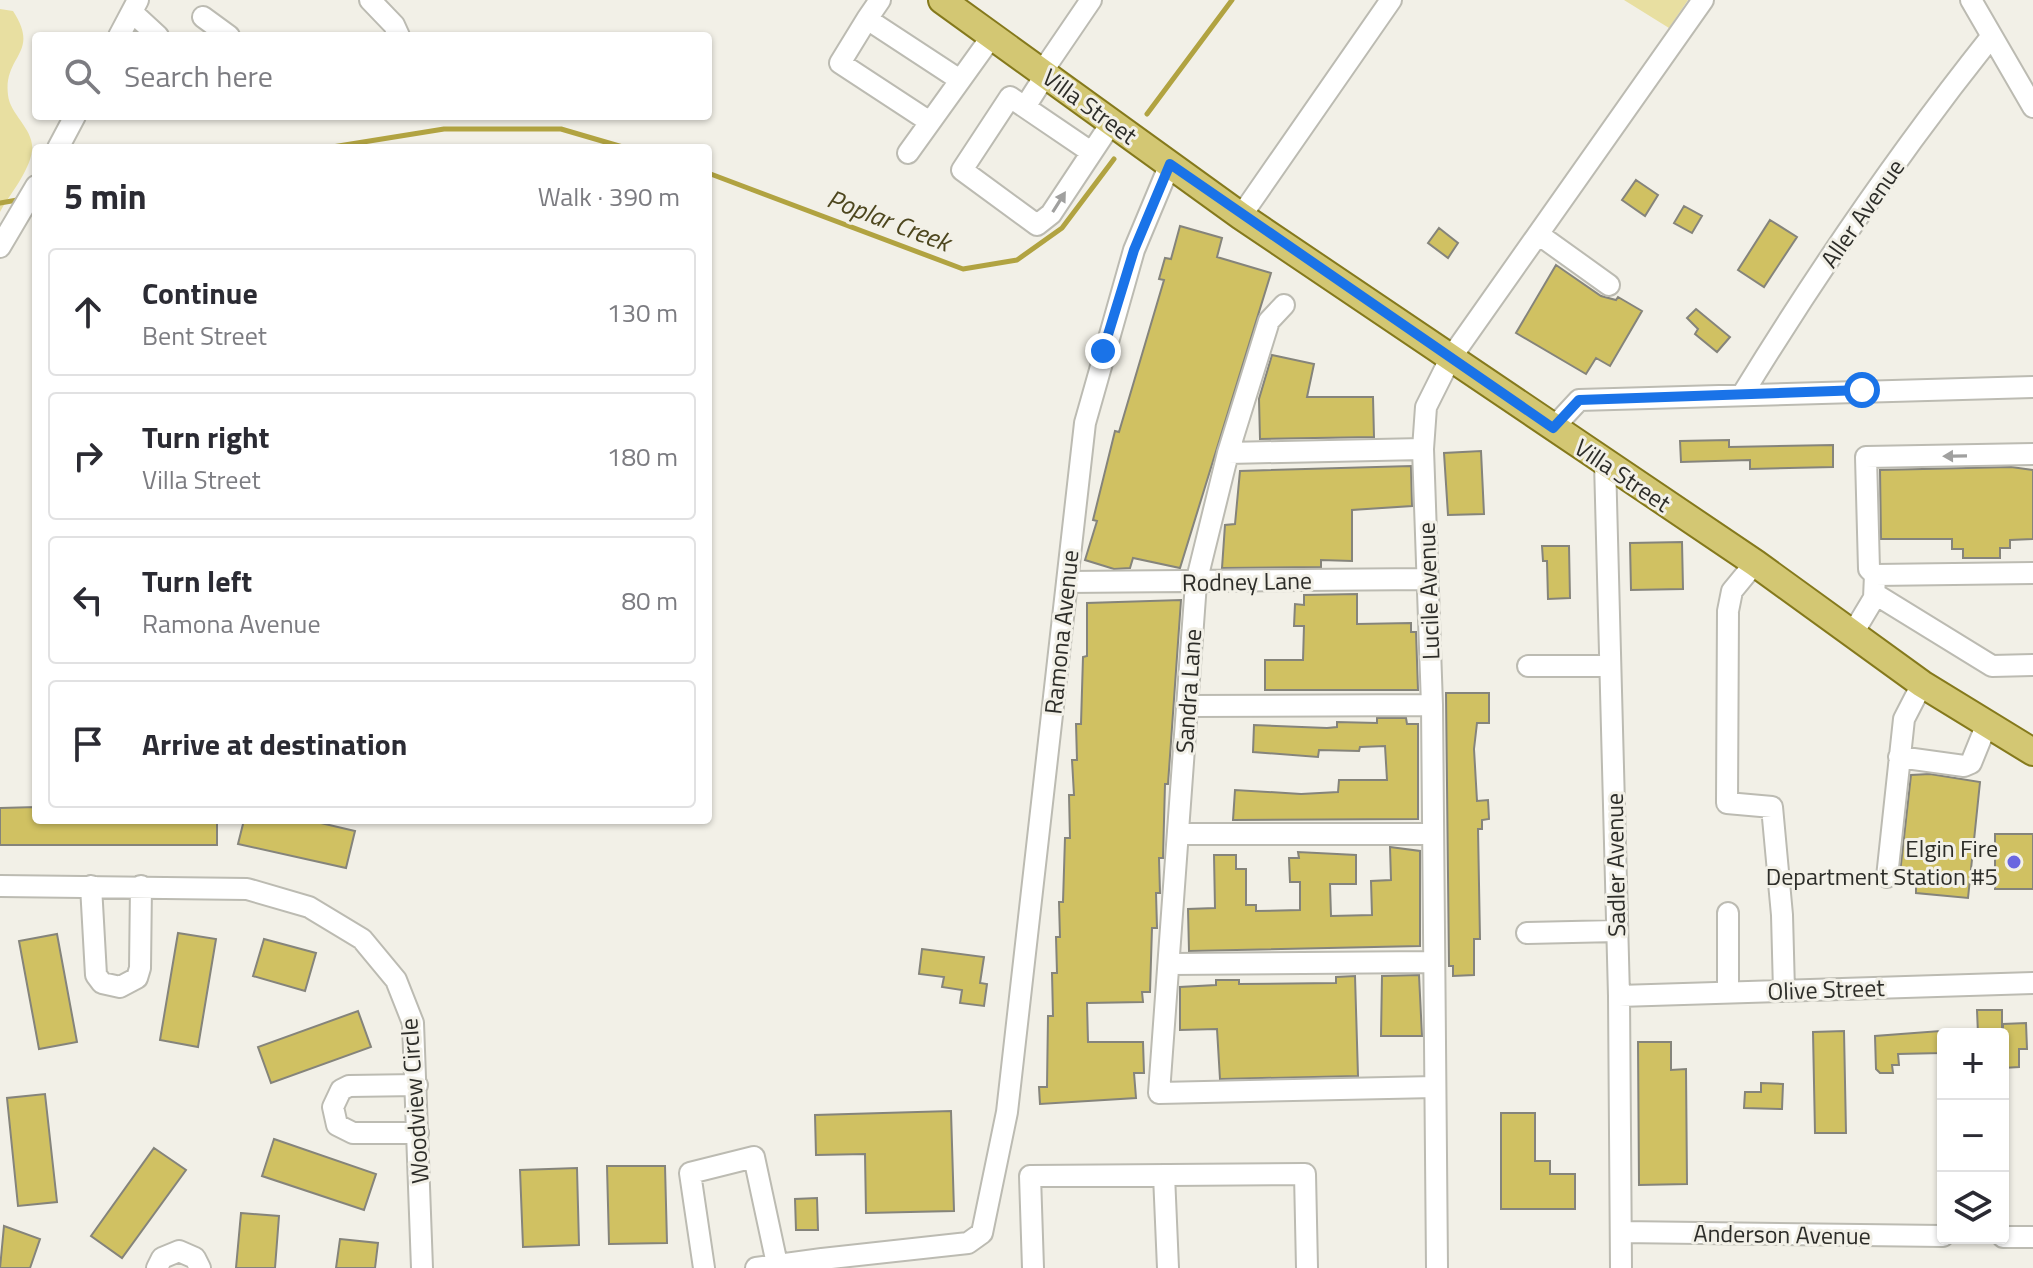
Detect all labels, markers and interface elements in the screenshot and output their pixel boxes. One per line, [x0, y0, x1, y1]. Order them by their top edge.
search box [32, 32, 712, 120]
text: Search here [124, 53, 273, 99]
icon: search [60, 54, 104, 98]
street label: Villa Street [1035, 59, 1145, 153]
street label: Aller Avenue [1811, 151, 1913, 275]
text: 5 min [64, 170, 147, 222]
text: Walk · 390 m [538, 177, 680, 216]
water label: Poplar Creek [822, 179, 959, 263]
one-way arrow [1052, 191, 1066, 213]
text: Continue [142, 270, 258, 316]
icon: ahead [66, 290, 110, 334]
text: 130 m [607, 293, 678, 332]
text: Bent Street [142, 316, 267, 355]
route end [1085, 333, 1121, 369]
route start [1844, 372, 1880, 408]
text: Turn right [142, 414, 270, 460]
street label: Villa Street [1568, 429, 1679, 521]
icon: right [66, 434, 110, 478]
text: 180 m [607, 437, 678, 476]
one-way arrow [1942, 449, 1967, 462]
text: Villa Street [142, 460, 261, 499]
street label: Lucile Avenue [1408, 521, 1448, 661]
street label: Ramona Avenue [1034, 548, 1088, 716]
text: Turn left [142, 558, 252, 604]
street label: Rodney Lane [1182, 562, 1312, 600]
icon: left [66, 578, 110, 622]
text: 80 m [621, 581, 678, 620]
text: Ramona Avenue [142, 604, 321, 643]
street label: Sandra Lane [1166, 628, 1210, 754]
text: Arrive at destination [142, 721, 407, 767]
icon: arrive [66, 722, 110, 766]
street label: Sadler Avenue [1596, 793, 1634, 937]
place label: Elgin Fire Department Station #5 [1766, 830, 1998, 894]
marker: Elgin Fire Department Station #5 [2005, 853, 2023, 871]
street label: Olive Street [1767, 969, 1886, 1009]
street label: Woodview Circle [390, 1017, 438, 1185]
map controls [1937, 1028, 2009, 1244]
button: + [1937, 1028, 2009, 1100]
button: − [1937, 1100, 2009, 1172]
button: layers [1937, 1172, 2009, 1244]
street label: Anderson Avenue [1693, 1214, 1871, 1254]

